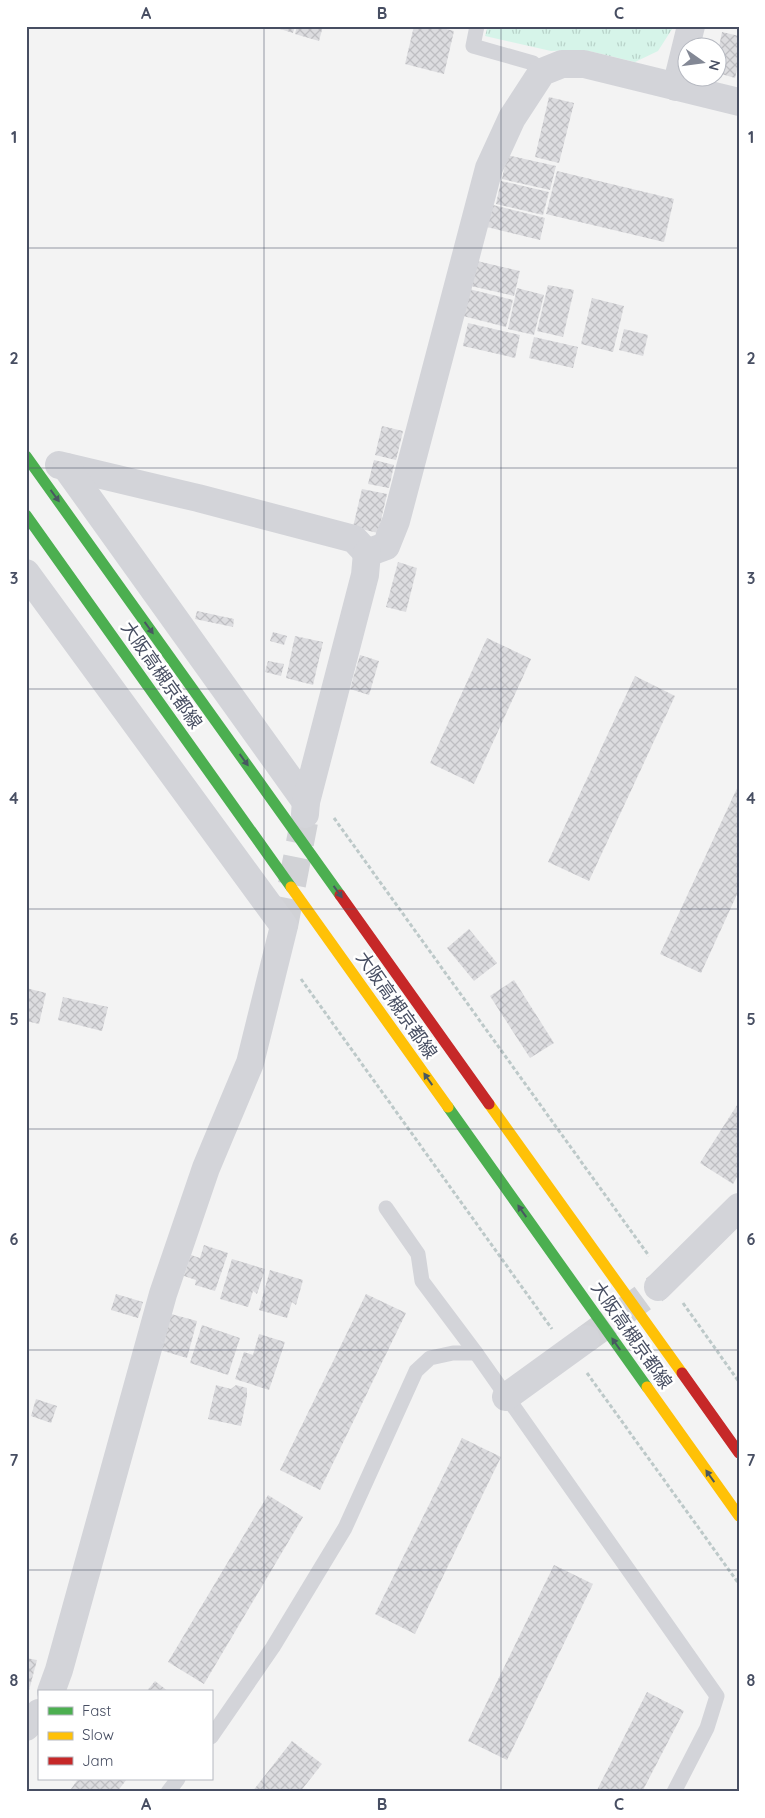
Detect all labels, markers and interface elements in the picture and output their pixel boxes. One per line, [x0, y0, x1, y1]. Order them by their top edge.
text: A [141, 3, 152, 23]
text: B [377, 3, 387, 23]
text: C [614, 3, 624, 23]
north arrow [678, 38, 728, 88]
text: N [705, 58, 725, 72]
text: 1 [11, 127, 17, 147]
text: 1 [748, 127, 754, 147]
text: 2 [9, 348, 19, 368]
text: 2 [746, 348, 756, 368]
one-way arrow [50, 489, 60, 502]
text: 3 [10, 568, 18, 588]
text: 3 [747, 568, 755, 588]
street label: 大阪高槻京都線 [116, 617, 208, 733]
one-way arrow [144, 621, 154, 635]
one-way arrow [238, 753, 249, 766]
text: 4 [9, 788, 19, 808]
text: 4 [746, 788, 756, 808]
one-way arrow [333, 885, 343, 899]
street label: 大阪高槻京都線 [351, 947, 443, 1063]
text: 5 [9, 1009, 19, 1029]
text: 5 [746, 1009, 756, 1029]
one-way arrow [423, 1072, 433, 1086]
one-way arrow [517, 1205, 527, 1218]
text: 6 [10, 1229, 19, 1249]
text: 6 [747, 1229, 756, 1249]
street label: 大阪高槻京都線 [586, 1277, 678, 1393]
one-way arrow [611, 1337, 621, 1351]
text: 7 [10, 1450, 19, 1470]
text: 7 [747, 1450, 756, 1470]
one-way arrow [705, 1470, 716, 1483]
text: 8 [10, 1670, 19, 1690]
text: 8 [747, 1670, 756, 1690]
legend [38, 1690, 212, 1780]
text: Fast [82, 1701, 111, 1720]
text: Slow [82, 1725, 114, 1744]
text: Jam [82, 1751, 113, 1770]
text: A [141, 1794, 152, 1814]
text: B [377, 1794, 387, 1814]
text: C [614, 1794, 624, 1814]

